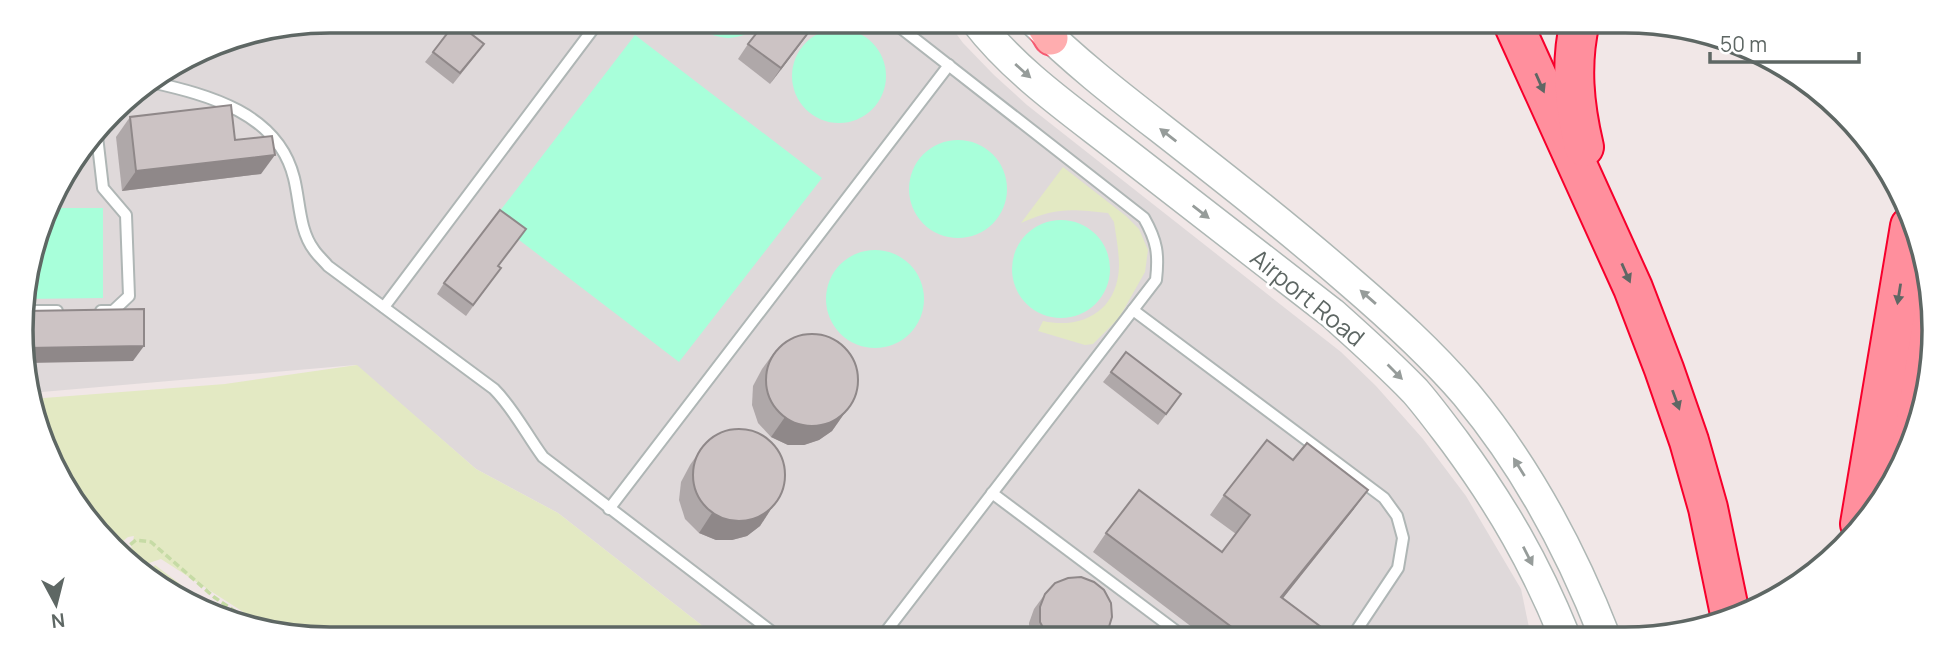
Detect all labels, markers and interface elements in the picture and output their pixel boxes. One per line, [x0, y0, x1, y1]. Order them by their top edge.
scale bar [1710, 21, 1859, 65]
text: 50 m [1720, 30, 1767, 58]
one-way arrow [1014, 62, 1031, 78]
one-way arrow [1534, 73, 1545, 94]
one-way arrow [1160, 127, 1178, 142]
one-way arrow [1192, 204, 1210, 219]
street label: Airport Road [1244, 241, 1372, 353]
one-way arrow [1621, 263, 1632, 284]
one-way arrow [1893, 283, 1904, 305]
one-way arrow [1360, 290, 1377, 305]
one-way arrow [1387, 364, 1404, 381]
one-way arrow [1670, 390, 1681, 411]
one-way arrow [1513, 457, 1526, 476]
one-way arrow [1523, 546, 1534, 566]
north arrow [21, 569, 91, 639]
text: N [50, 607, 66, 635]

